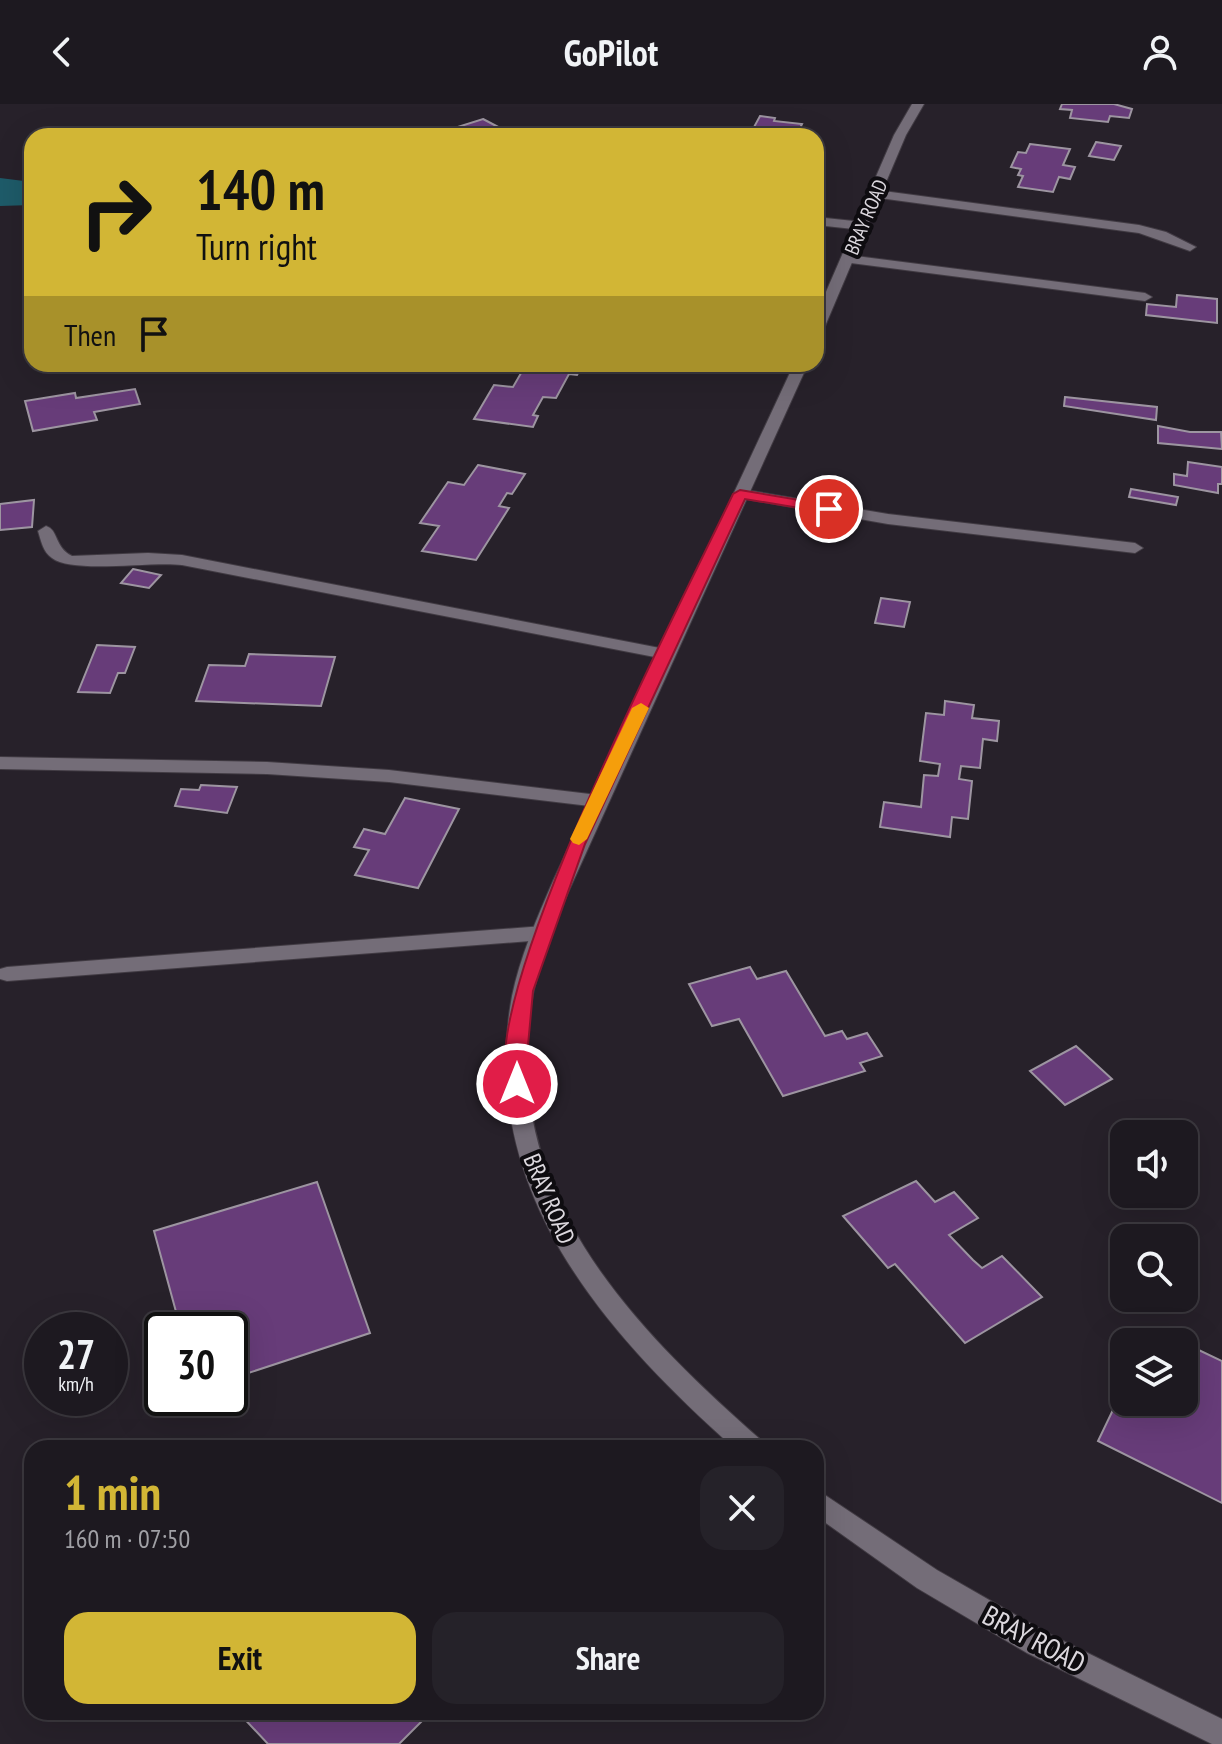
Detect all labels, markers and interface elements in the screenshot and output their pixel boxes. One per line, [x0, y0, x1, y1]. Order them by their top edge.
text: GoPilot [564, 29, 658, 76]
icon: back [40, 30, 84, 74]
icon: person [1138, 30, 1182, 74]
text: 140 m [196, 153, 325, 225]
icon: right [64, 160, 168, 264]
street label: BRAY ROAD [839, 175, 893, 259]
text: Turn right [196, 223, 317, 270]
icon: arrive [132, 312, 176, 356]
text: Then [64, 315, 116, 354]
pin [795, 475, 863, 543]
icon: arrive [807, 487, 851, 531]
position arrow [475, 1042, 559, 1126]
map controls [1110, 1120, 1198, 1416]
button: sound [1110, 1120, 1198, 1208]
street label: BRAY ROAD [517, 1149, 582, 1249]
button: search [1110, 1224, 1198, 1312]
speed limit sign: 30 [144, 1312, 248, 1416]
text: 27 [57, 1328, 95, 1380]
button: layers [1110, 1328, 1198, 1416]
text: km/h [58, 1371, 94, 1397]
text: 1 min [64, 1461, 161, 1523]
button: close [700, 1466, 784, 1550]
text: 160 m · 07:50 [64, 1522, 190, 1555]
street label: BRAY ROAD [976, 1596, 1092, 1681]
button: Exit [64, 1612, 416, 1704]
button: Share [432, 1612, 784, 1704]

